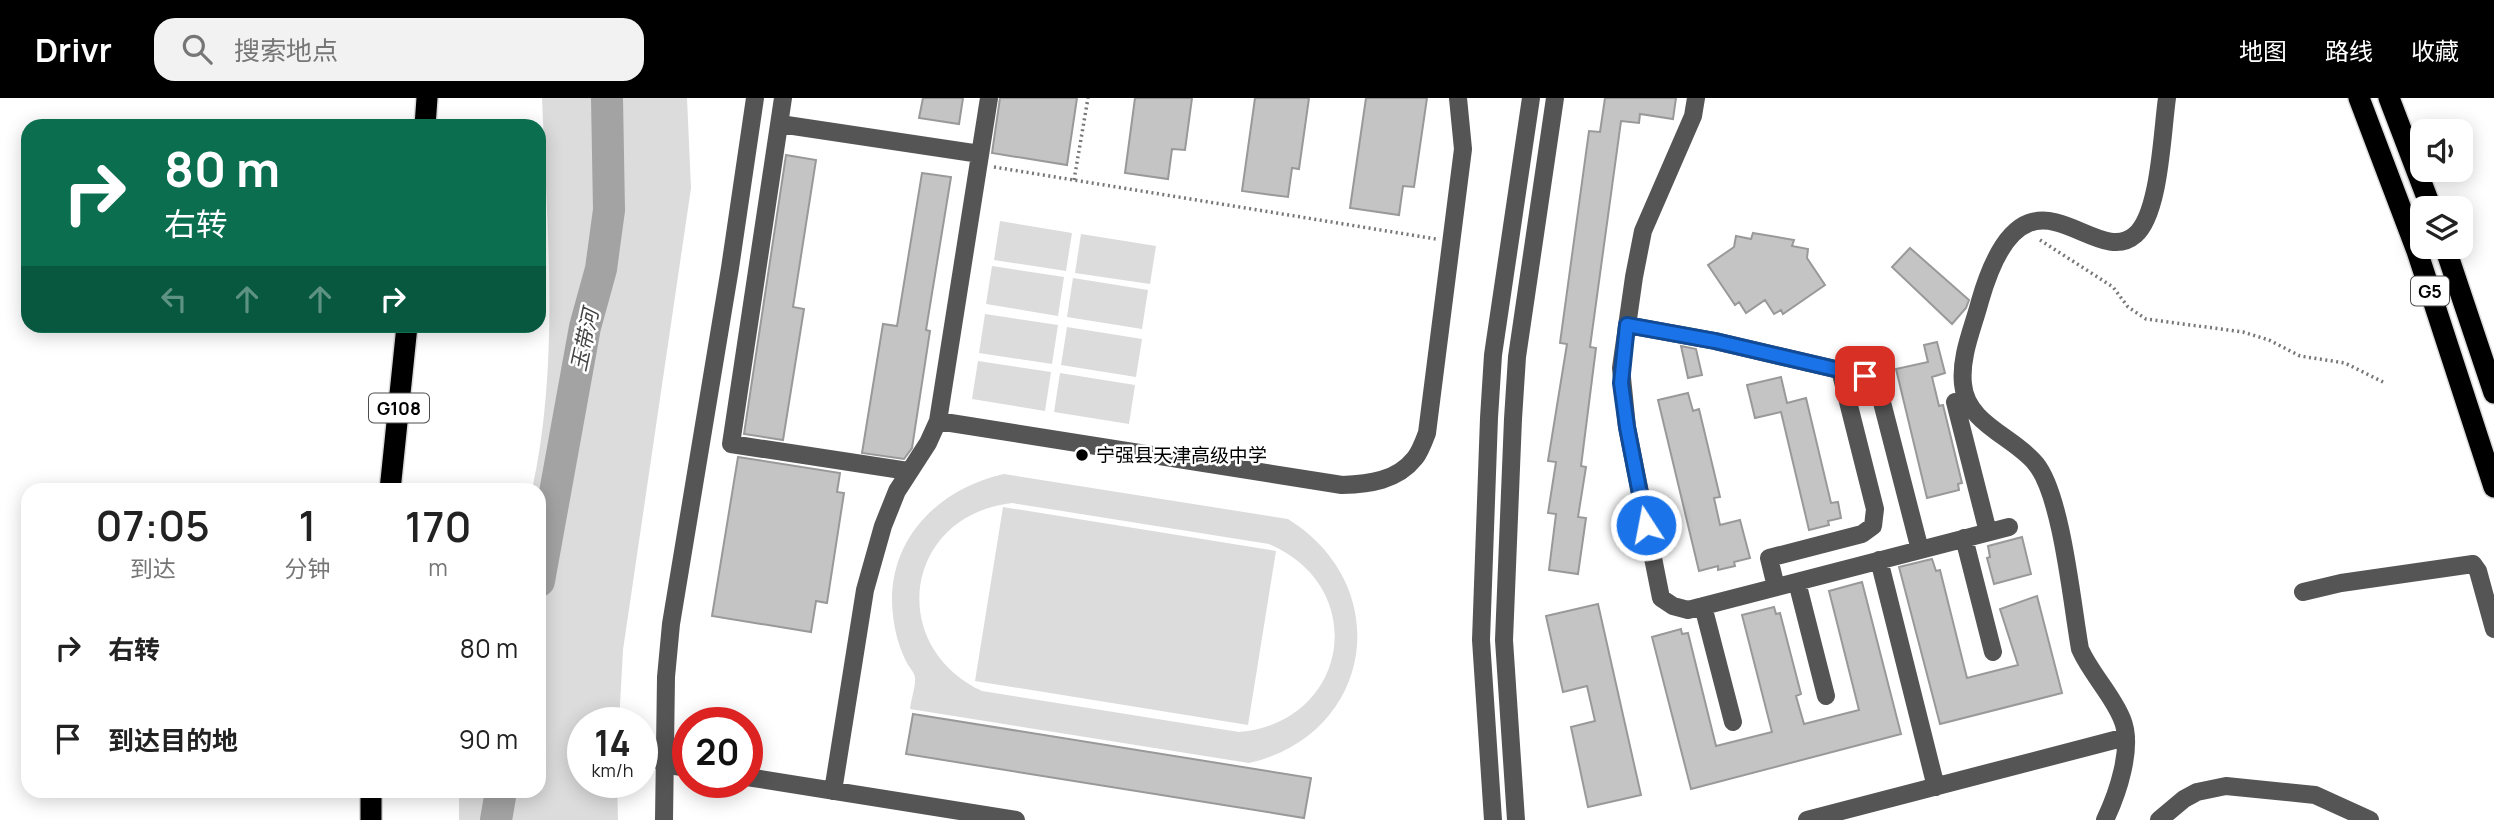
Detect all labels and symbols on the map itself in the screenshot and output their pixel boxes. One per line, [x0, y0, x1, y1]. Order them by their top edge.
road number: G5 [2411, 276, 2449, 306]
water label: 玉带河 [564, 302, 605, 374]
pin [1835, 346, 1895, 406]
road number: G108 [369, 394, 429, 422]
place label: 宁强县天津高级中学 [1096, 442, 1267, 468]
marker: 宁强县天津高级中学 [1074, 447, 1090, 463]
position arrow [1609, 488, 1683, 562]
speed limit sign: 20 [672, 707, 763, 798]

